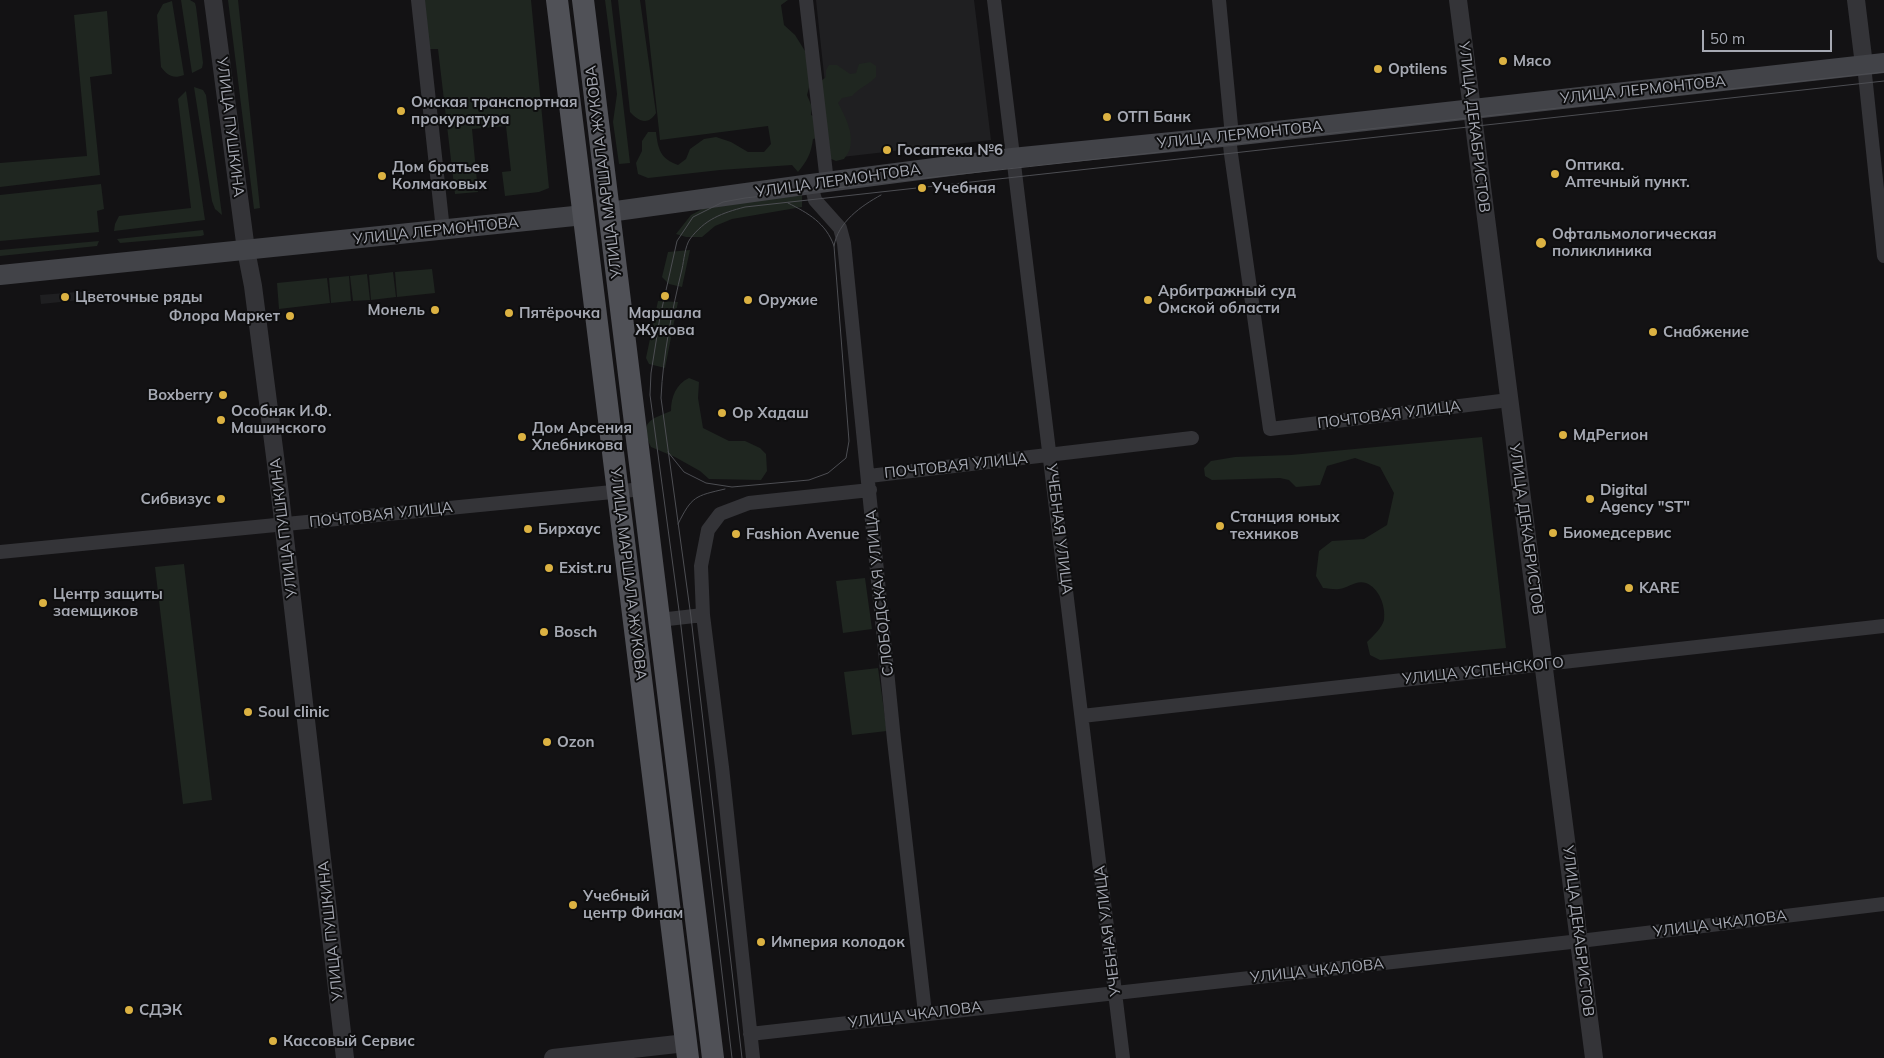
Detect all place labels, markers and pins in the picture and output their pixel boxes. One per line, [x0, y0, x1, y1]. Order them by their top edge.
place label: Мясо [1513, 52, 1551, 70]
marker: Мясо [1497, 55, 1509, 67]
place label: Optilens [1388, 60, 1447, 78]
marker: Optilens [1372, 63, 1384, 75]
place label: Омская транспортная прокуратура [411, 93, 577, 128]
marker: Омская транспортная прокуратура [395, 105, 407, 117]
place label: ОТП Банк [1117, 108, 1191, 126]
marker: ОТП Банк [1101, 111, 1113, 123]
place label: Госаптека №6 [897, 141, 1003, 159]
marker: Госаптека №6 [881, 144, 893, 156]
place label: Оптика. Аптечный пункт. [1565, 156, 1690, 191]
place label: Дом братьев Колмаковых [392, 158, 489, 193]
marker: Оптика. Аптечный пункт. [1549, 168, 1561, 180]
marker: Дом братьев Колмаковых [376, 170, 388, 182]
place label: Учебная [932, 179, 996, 197]
marker: Учебная [916, 182, 928, 194]
place label: Офтальмологическая поликлиника [1552, 225, 1717, 260]
marker: Офтальмологическая поликлиника [1534, 236, 1548, 250]
place label: Арбитражный суд Омской области [1158, 282, 1296, 317]
place label: Цветочные ряды [75, 288, 202, 306]
marker: Маршала Жукова [659, 290, 671, 302]
marker: Цветочные ряды [59, 291, 71, 303]
place label: Оружие [758, 291, 818, 309]
marker: Оружие [742, 294, 754, 306]
marker: Арбитражный суд Омской области [1142, 294, 1154, 306]
place label: Монель [368, 301, 425, 319]
marker: Монель [429, 304, 441, 316]
place label: Пятёрочка [519, 304, 600, 322]
place label: Маршала Жукова [629, 304, 701, 339]
place label: Флора Маркет [169, 307, 280, 325]
marker: Пятёрочка [503, 307, 515, 319]
marker: Флора Маркет [284, 310, 296, 322]
place label: Снабжение [1663, 323, 1749, 341]
marker: Снабжение [1647, 326, 1659, 338]
place label: Boxberry [148, 386, 213, 404]
marker: Boxberry [217, 389, 229, 401]
place label: Особняк И.Ф. Машинского [231, 402, 332, 437]
place label: Ор Хадаш [732, 404, 809, 422]
marker: Ор Хадаш [716, 407, 728, 419]
marker: Особняк И.Ф. Машинского [215, 414, 227, 426]
place label: Дом Арсения Хлебникова [532, 419, 632, 454]
place label: МдРегион [1573, 426, 1648, 444]
marker: МдРегион [1557, 429, 1569, 441]
marker: Дом Арсения Хлебникова [516, 431, 528, 443]
place label: Digital Agency "ST" [1600, 481, 1690, 516]
place label: Сибвизус [141, 490, 211, 508]
marker: Сибвизус [215, 493, 227, 505]
marker: Digital Agency "ST" [1584, 493, 1596, 505]
place label: Станция юных техников [1230, 508, 1340, 543]
place label: Бирхаус [538, 520, 601, 538]
marker: Станция юных техников [1214, 520, 1226, 532]
marker: Бирхаус [522, 523, 534, 535]
place label: Биомедсервис [1563, 524, 1671, 542]
place label: Fashion Avenue [746, 525, 859, 543]
marker: Биомедсервис [1547, 527, 1559, 539]
marker: Fashion Avenue [730, 528, 742, 540]
place label: Exist.ru [559, 559, 612, 577]
marker: Exist.ru [543, 562, 555, 574]
place label: KARE [1639, 579, 1679, 597]
marker: KARE [1623, 582, 1635, 594]
place label: Центр защиты заемщиков [53, 585, 163, 620]
marker: Центр защиты заемщиков [37, 597, 49, 609]
place label: Bosch [554, 623, 597, 641]
marker: Bosch [538, 626, 550, 638]
place label: Soul clinic [258, 703, 329, 721]
marker: Soul clinic [242, 706, 254, 718]
place label: Ozon [557, 733, 594, 751]
marker: Ozon [541, 736, 553, 748]
place label: Учебный центр Финам [583, 887, 683, 922]
marker: Учебный центр Финам [567, 899, 579, 911]
place label: Империя колодок [771, 933, 905, 951]
marker: Империя колодок [755, 936, 767, 948]
place label: СДЭК [139, 1001, 182, 1019]
marker: СДЭК [123, 1004, 135, 1016]
place label: Кассовый Сервис [283, 1032, 415, 1050]
marker: Кассовый Сервис [267, 1035, 279, 1047]

